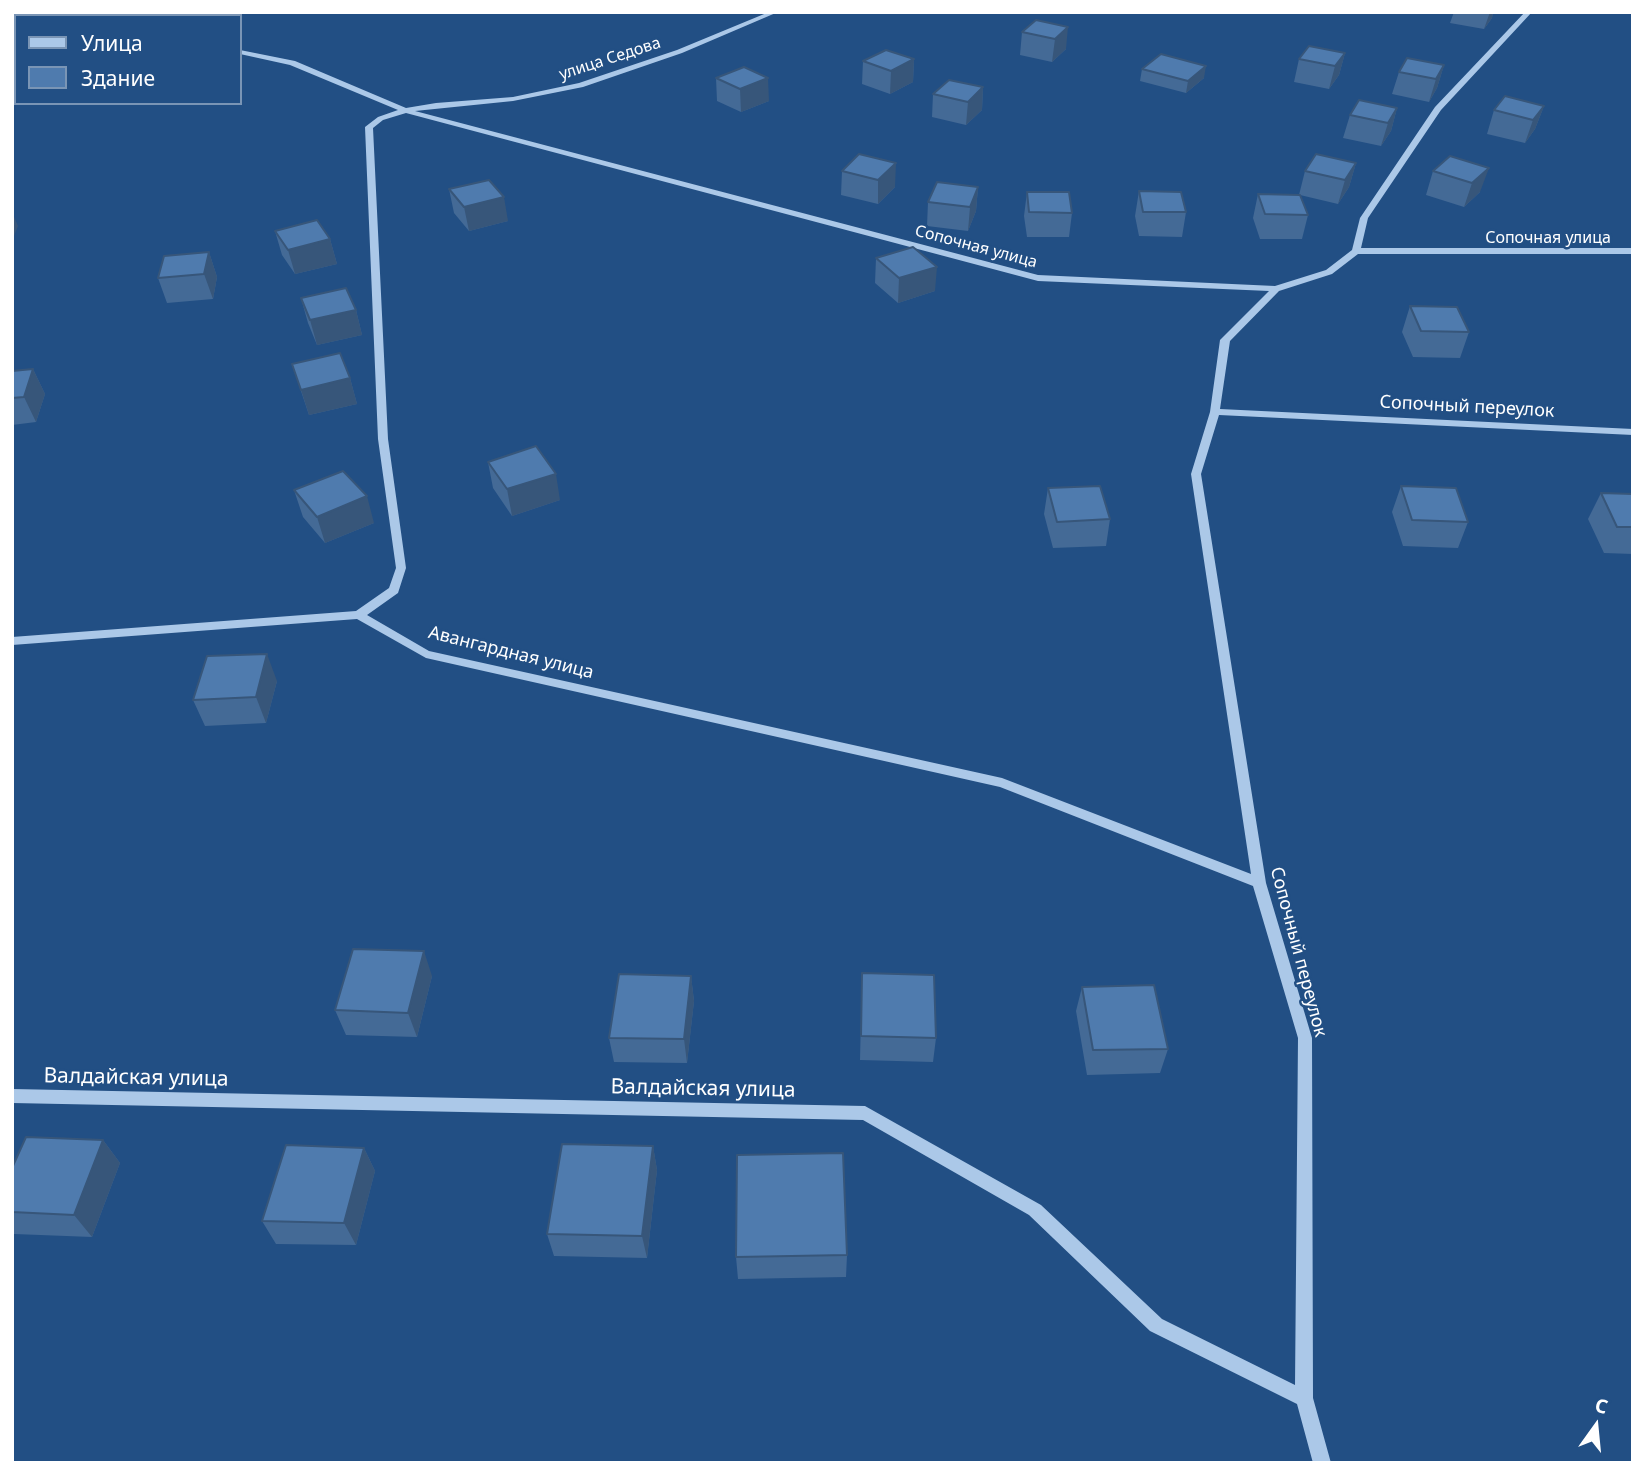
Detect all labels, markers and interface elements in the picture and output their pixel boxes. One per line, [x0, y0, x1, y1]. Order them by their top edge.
legend [14, 14, 242, 105]
text: Улица [81, 29, 143, 57]
street label: улица Седова [557, 34, 663, 84]
text: Здание [81, 64, 155, 92]
street label: Сопочная улица [913, 221, 1039, 273]
street label: Сопочная улица [1485, 228, 1611, 248]
street label: Сопочный переулок [1379, 392, 1555, 422]
street label: Авангардная улица [426, 622, 596, 684]
street label: Сопочный переулок [1265, 865, 1331, 1039]
street label: Валдайская улица [43, 1064, 229, 1092]
street label: Валдайская улица [610, 1075, 796, 1103]
north arrow [1561, 1391, 1631, 1461]
text: С [1592, 1392, 1611, 1420]

